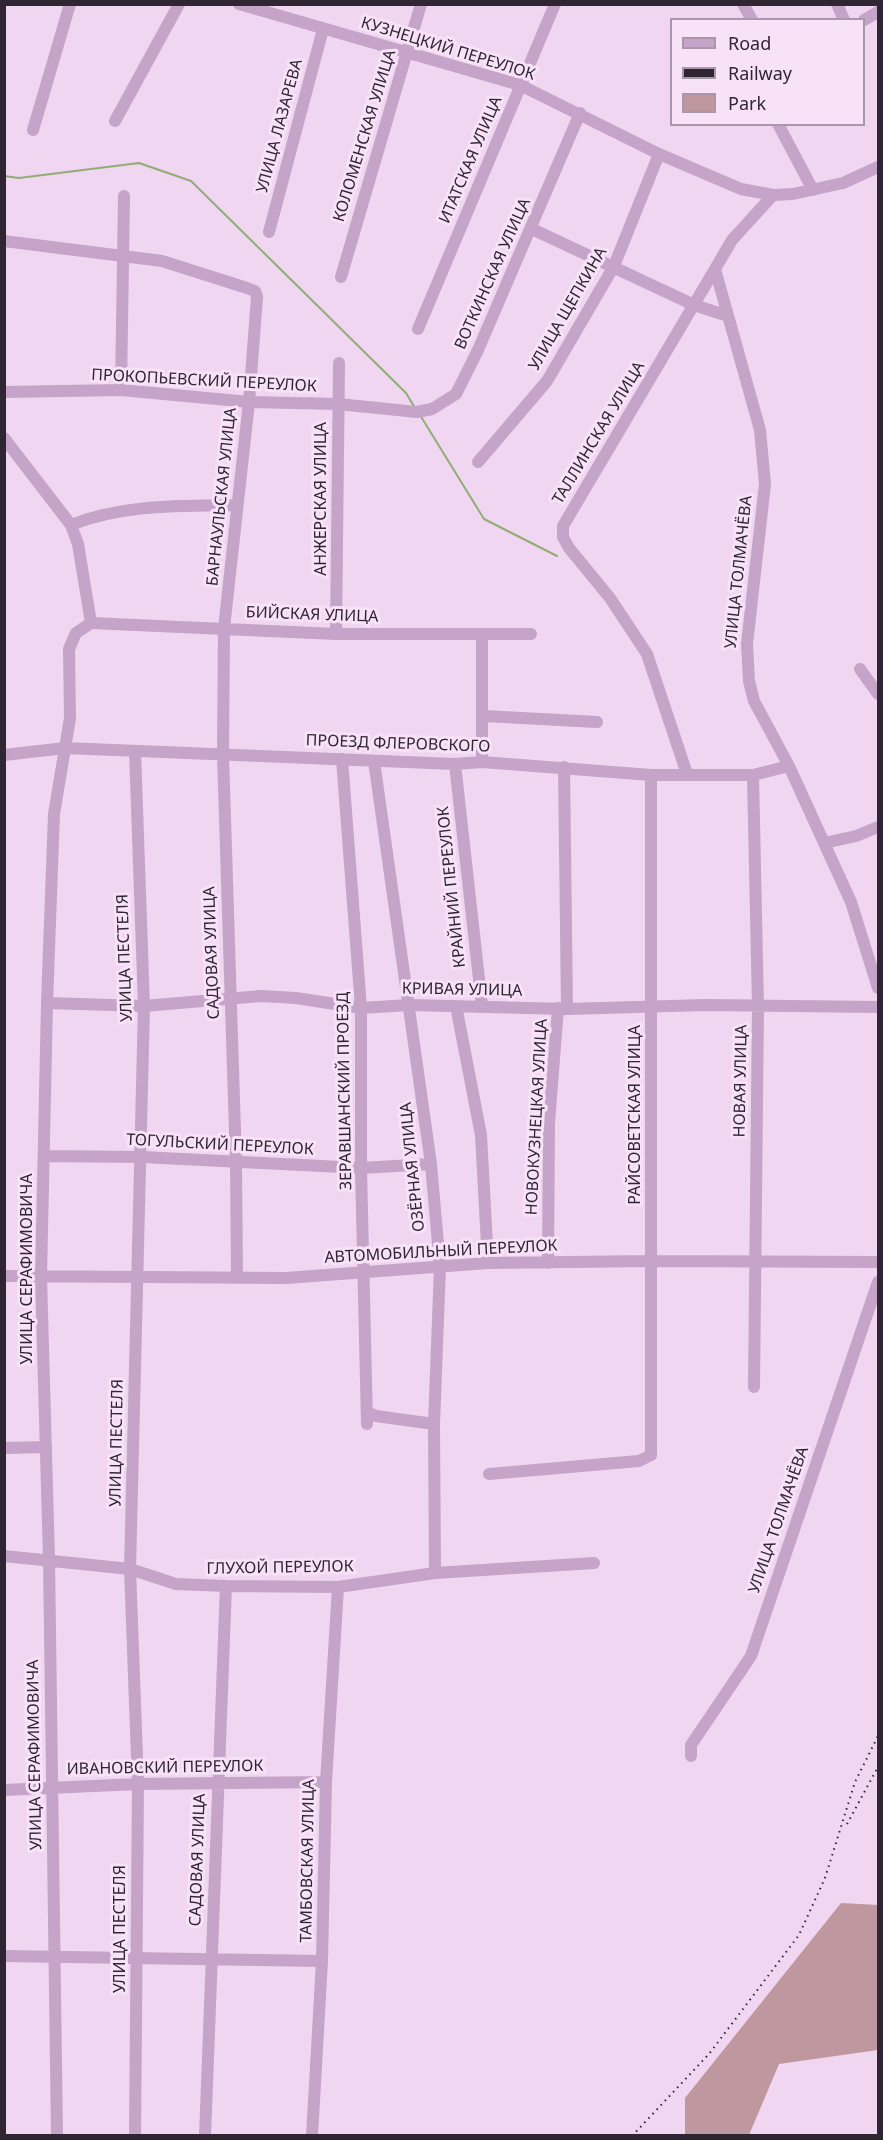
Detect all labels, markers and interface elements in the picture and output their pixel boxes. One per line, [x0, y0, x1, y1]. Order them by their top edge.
street label: КУЗНЕЦКИЙ ПЕРЕУЛОК [359, 13, 537, 85]
legend [670, 18, 865, 126]
text: Road [728, 31, 771, 55]
street label: КОЛОМЕНСКАЯ УЛИЦА [330, 48, 400, 224]
street label: УЛИЦА ЛАЗАРЕВА [253, 57, 307, 195]
text: Railway [728, 61, 792, 85]
text: Park [728, 91, 766, 115]
street label: ИТАТСКАЯ УЛИЦА [436, 94, 506, 226]
street label: ВОТКИНСКАЯ УЛИЦА [451, 195, 535, 353]
street label: УЛИЦА ЩЕПКИНА [525, 244, 611, 374]
street label: ТАЛЛИНСКАЯ УЛИЦА [549, 358, 649, 508]
street label: ПРОКОПЬЕВСКИЙ ПЕРЕУЛОК [91, 366, 317, 396]
street label: БАРНАУЛЬСКАЯ УЛИЦА [203, 407, 241, 587]
street label: АНЖЕРСКАЯ УЛИЦА [311, 422, 331, 576]
street label: УЛИЦА ТОЛМАЧЁВА [721, 495, 757, 649]
street label: БИЙСКАЯ УЛИЦА [245, 603, 379, 627]
street label: ПРОЕЗД ФЛЕРОВСКОГО [305, 731, 491, 757]
street label: КРАЙНИЙ ПЕРЕУЛОК [434, 805, 470, 969]
street label: САДОВАЯ УЛИЦА [200, 886, 224, 1020]
street label: УЛИЦА ПЕСТЕЛЯ [113, 894, 137, 1022]
street label: КРИВАЯ УЛИЦА [402, 979, 522, 1001]
street label: ЗЕРАВШАНСКИЙ ПРОЕЗД [334, 992, 356, 1190]
street label: НОВОКУЗНЕЦКАЯ УЛИЦА [522, 1018, 552, 1216]
street label: НОВАЯ УЛИЦА [730, 1024, 752, 1138]
street label: РАЙСОВЕТСКАЯ УЛИЦА [625, 1025, 645, 1205]
street label: ОЗЁРНАЯ УЛИЦА [397, 1101, 429, 1233]
street label: ТОГУЛЬСКИЙ ПЕРЕУЛОК [126, 1131, 314, 1159]
street label: УЛИЦА СЕРАФИМОВИЧА [17, 1174, 37, 1364]
street label: АВТОМОБИЛЬНЫЙ ПЕРЕУЛОК [324, 1236, 558, 1268]
street label: УЛИЦА ПЕСТЕЛЯ [106, 1379, 128, 1507]
street label: УЛИЦА ТОЛМАЧЁВА [745, 1444, 813, 1596]
street label: ГЛУХОЙ ПЕРЕУЛОК [206, 1557, 354, 1579]
street label: УЛИЦА СЕРАФИМОВИЧА [24, 1659, 46, 1851]
street label: ИВАНОВСКИЙ ПЕРЕУЛОК [66, 1757, 264, 1779]
street label: ТАМБОВСКАЯ УЛИЦА [297, 1779, 319, 1943]
street label: САДОВАЯ УЛИЦА [186, 1793, 210, 1927]
street label: УЛИЦА ПЕСТЕЛЯ [110, 1865, 130, 1993]

